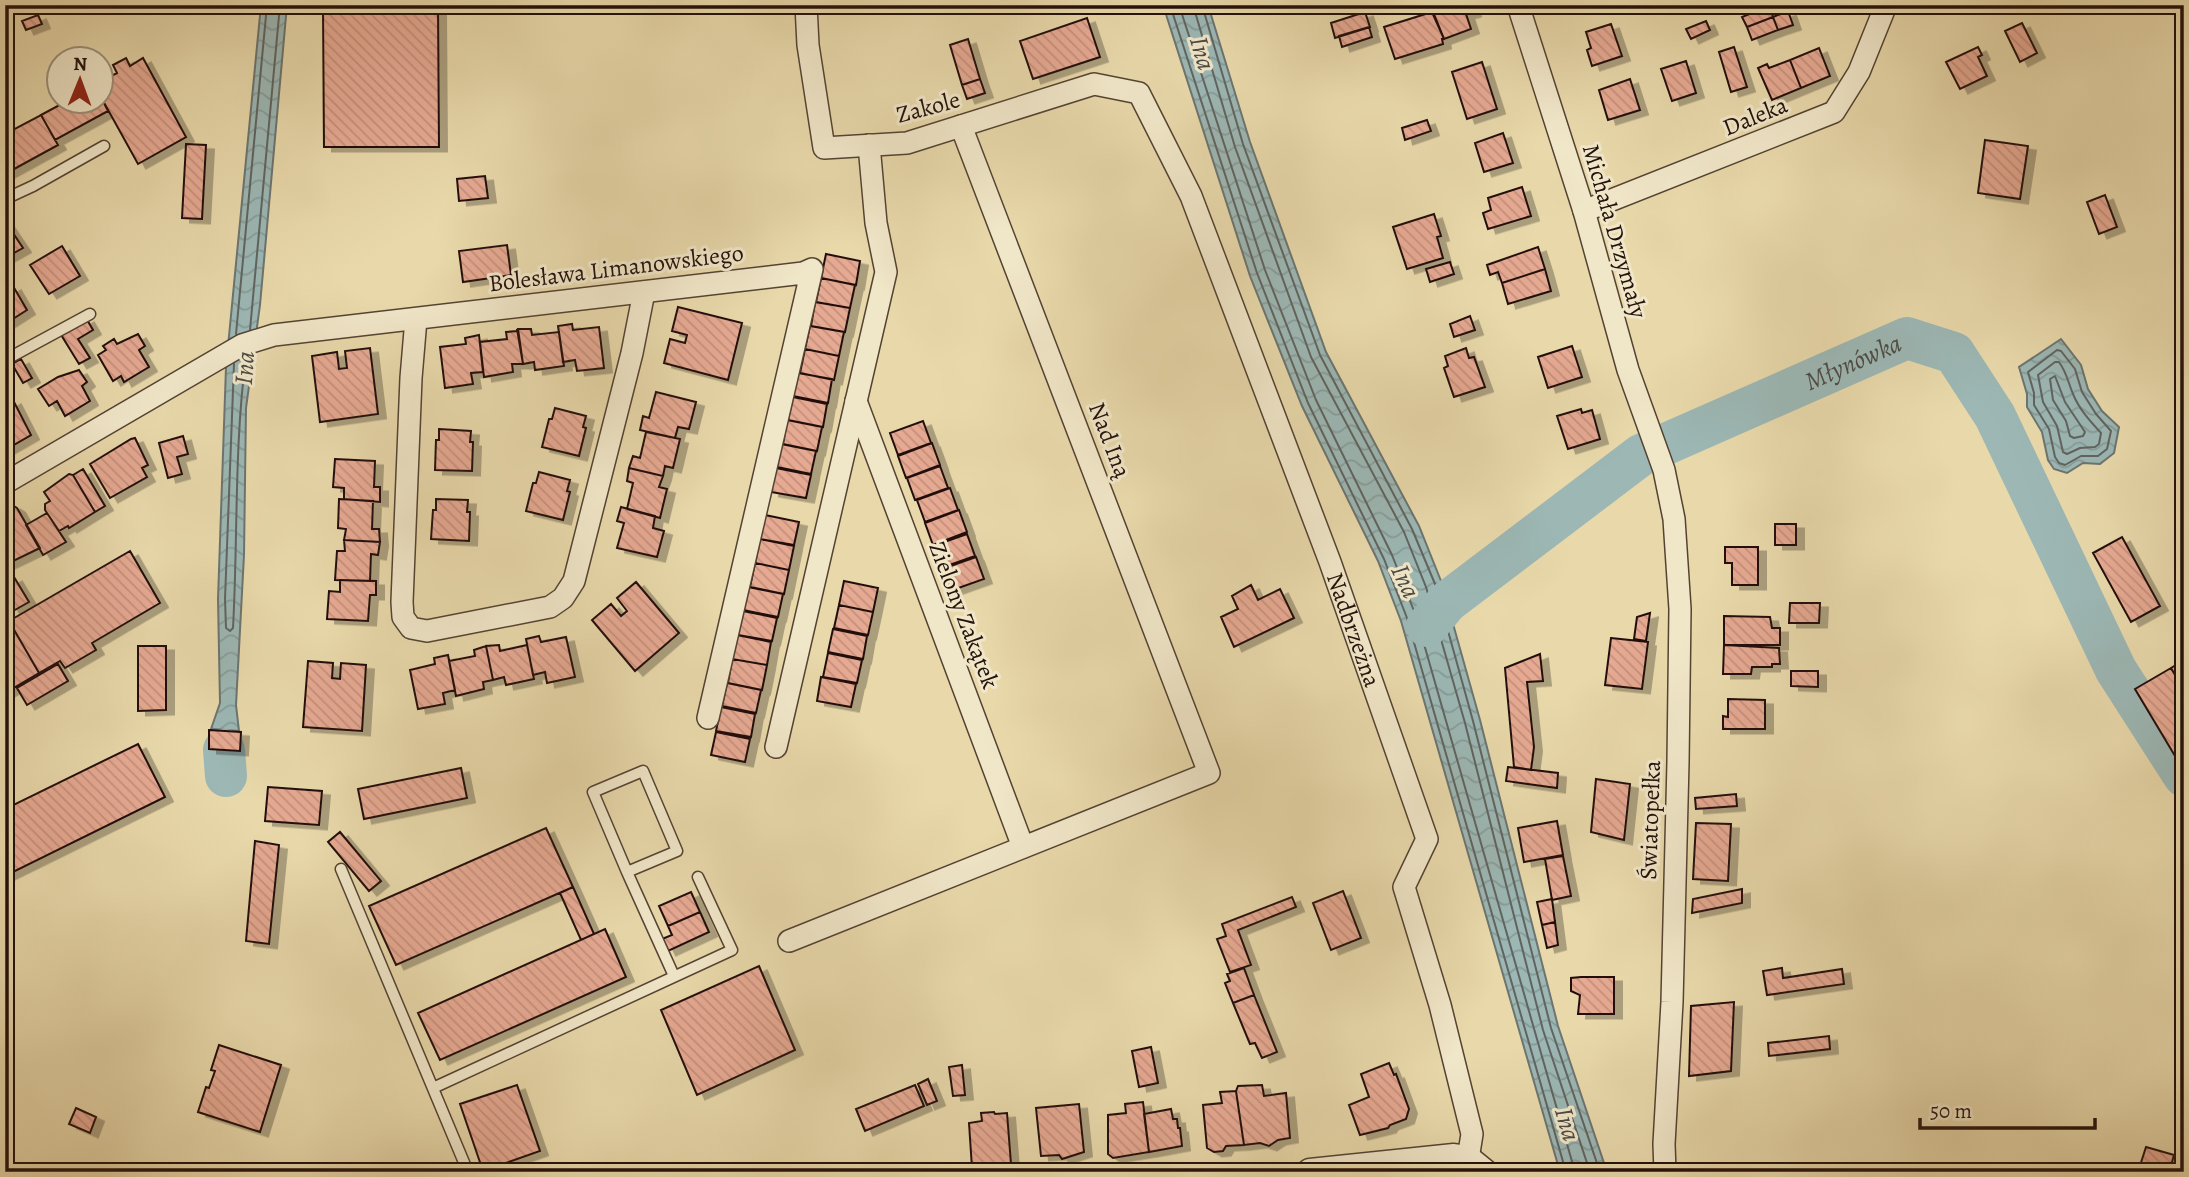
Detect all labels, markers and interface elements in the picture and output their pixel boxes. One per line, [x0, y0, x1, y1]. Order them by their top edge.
water label: Ina [1181, 32, 1224, 74]
north arrow [46, 46, 116, 116]
text: N [73, 51, 88, 77]
street label: Zakole [893, 83, 963, 131]
street label: Daleka [1718, 88, 1793, 143]
street label: Michała Drzymały [1575, 140, 1655, 322]
street label: Bolesława Limanowskiego [487, 236, 745, 300]
water label: Młynówka [1799, 326, 1907, 399]
water label: Ina [226, 350, 263, 386]
street label: Nad Iną [1081, 398, 1139, 483]
street label: Zielony Zakątek [921, 537, 1007, 693]
water label: Ina [1383, 559, 1429, 604]
street label: Nadbrzeżna [1319, 568, 1389, 692]
street label: Światopełka [1632, 759, 1668, 880]
scale bar [1920, 1086, 2094, 1130]
text: 50 m [1930, 1097, 1972, 1125]
water label: Ina [1546, 1103, 1589, 1145]

